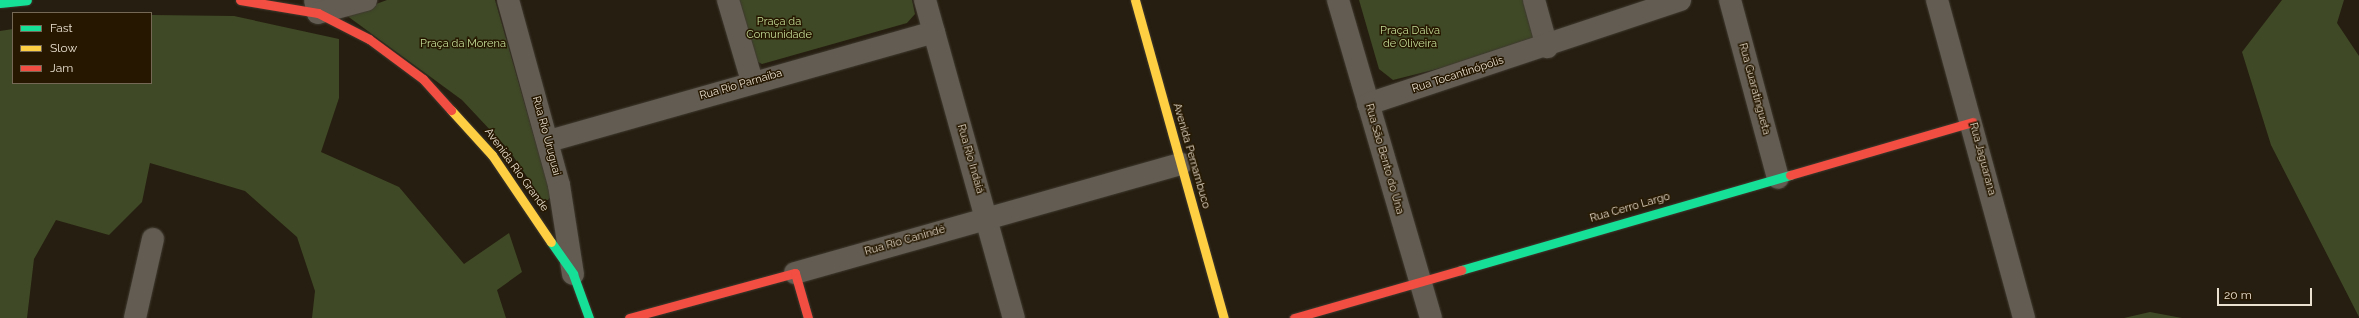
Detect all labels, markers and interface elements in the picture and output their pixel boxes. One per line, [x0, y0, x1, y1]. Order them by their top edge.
legend [12, 12, 152, 84]
park label: Praça da Comunidade [746, 16, 812, 42]
text: Fast [50, 21, 73, 35]
park label: Praça Dalva de Oliveira [1380, 25, 1440, 51]
park label: Praça da Morena [420, 37, 506, 51]
text: Slow [50, 41, 77, 55]
street label: Rua Guaratingueta [1735, 42, 1773, 136]
street label: Rua Tocantinópolis [1410, 54, 1506, 96]
text: Jam [50, 61, 73, 75]
street label: Rua Rio Parnaíba [698, 67, 784, 103]
street label: Rua Rio Uruguai [529, 95, 563, 177]
street label: Avenida Pernambuco [1170, 102, 1212, 210]
street label: Rua São Bento do Una [1362, 102, 1406, 216]
street label: Rua Jaguarana [1966, 121, 1998, 197]
street label: Rua Rio Indaiá [954, 123, 986, 195]
street label: Avenida Rio Grande [481, 126, 551, 214]
street label: Rua Cerro Largo [1588, 190, 1672, 226]
street label: Rua Rio Canindé [863, 223, 947, 259]
scale bar [2219, 280, 2314, 306]
text: 20 m [2224, 288, 2252, 302]

